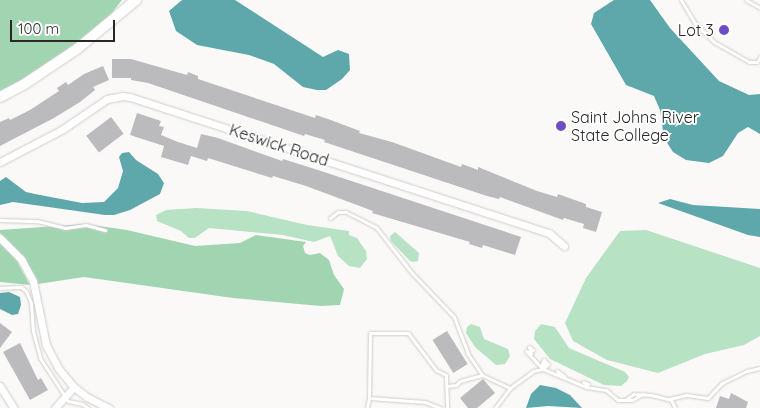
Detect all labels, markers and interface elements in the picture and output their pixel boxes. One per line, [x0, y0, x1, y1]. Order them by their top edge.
scale bar [12, 10, 118, 42]
text: 100 m [18, 19, 59, 38]
place label: Lot 3 [678, 20, 714, 40]
marker: Lot 3 [718, 24, 730, 36]
place label: Saint Johns River State College [571, 107, 699, 145]
street label: Keswick Road [227, 120, 331, 170]
marker: Saint Johns River State College [555, 120, 567, 132]

